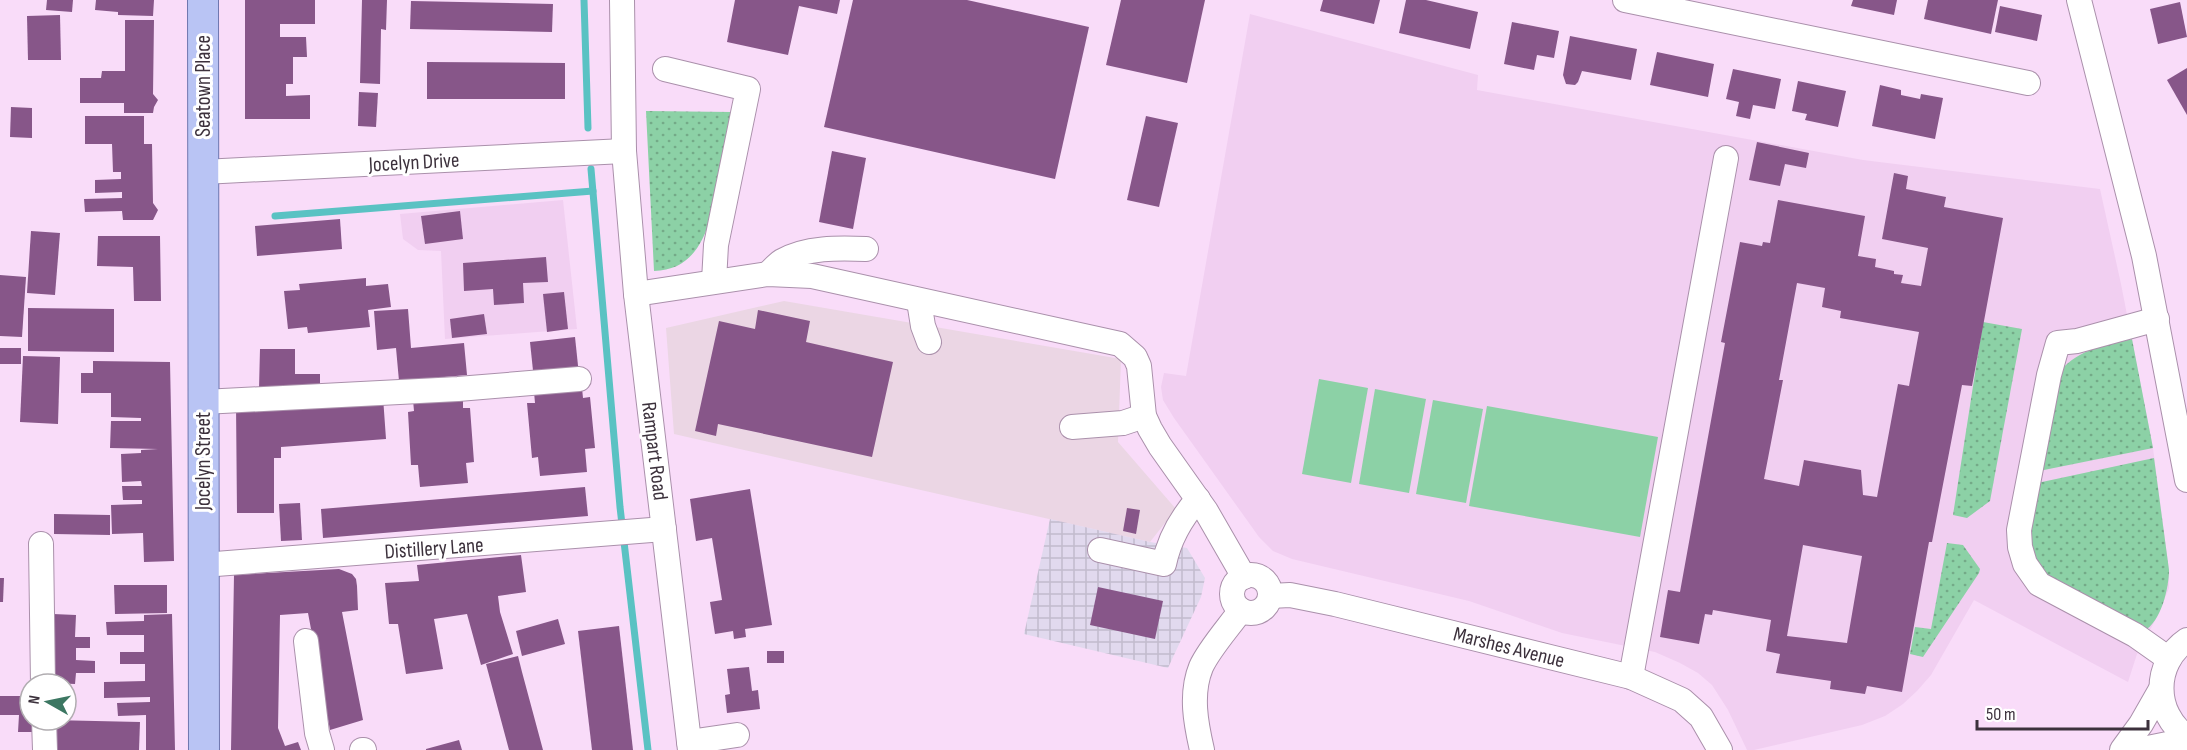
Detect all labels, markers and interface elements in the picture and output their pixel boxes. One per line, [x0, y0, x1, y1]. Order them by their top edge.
street label: Seatown Place [191, 35, 216, 137]
street label: Jocelyn Drive [367, 148, 460, 177]
street label: Rampart Road [636, 401, 673, 502]
street label: Jocelyn Street [191, 412, 216, 511]
street label: Distillery Lane [384, 533, 484, 564]
street label: Marshes Avenue [1451, 622, 1567, 673]
north arrow [18, 672, 78, 732]
scale bar [1977, 693, 2148, 731]
text: N [25, 694, 45, 706]
text: 50 m [1986, 704, 2016, 725]

